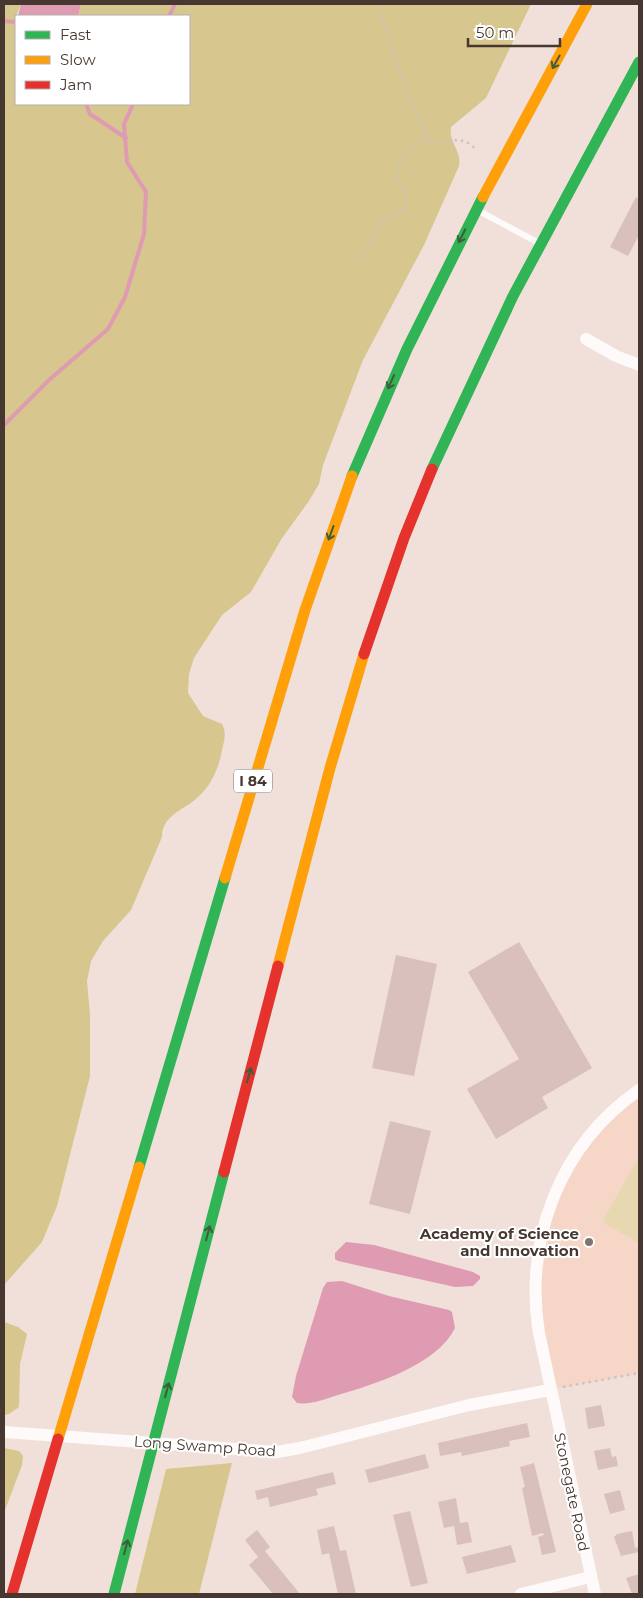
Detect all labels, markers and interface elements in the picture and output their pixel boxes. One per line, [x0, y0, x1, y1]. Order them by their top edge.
legend [15, 15, 190, 105]
scale bar [468, 15, 560, 47]
text: 50 m [476, 23, 514, 42]
text: Fast [60, 25, 91, 44]
text: Slow [60, 50, 96, 69]
one-way arrow [550, 54, 560, 69]
text: Jam [59, 75, 92, 94]
one-way arrow [457, 228, 466, 243]
one-way arrow [386, 374, 396, 389]
one-way arrow [326, 525, 335, 540]
road number: I 84 [234, 769, 272, 792]
one-way arrow [245, 1068, 254, 1084]
place label: Academy of Science and Innovation [419, 1224, 579, 1260]
one-way arrow [204, 1225, 213, 1241]
marker: Academy of Science and Innovation [583, 1236, 595, 1248]
one-way arrow [163, 1382, 172, 1398]
street label: Stonegate Road [550, 1431, 594, 1553]
street label: Long Swamp Road [133, 1432, 277, 1460]
one-way arrow [122, 1540, 131, 1556]

